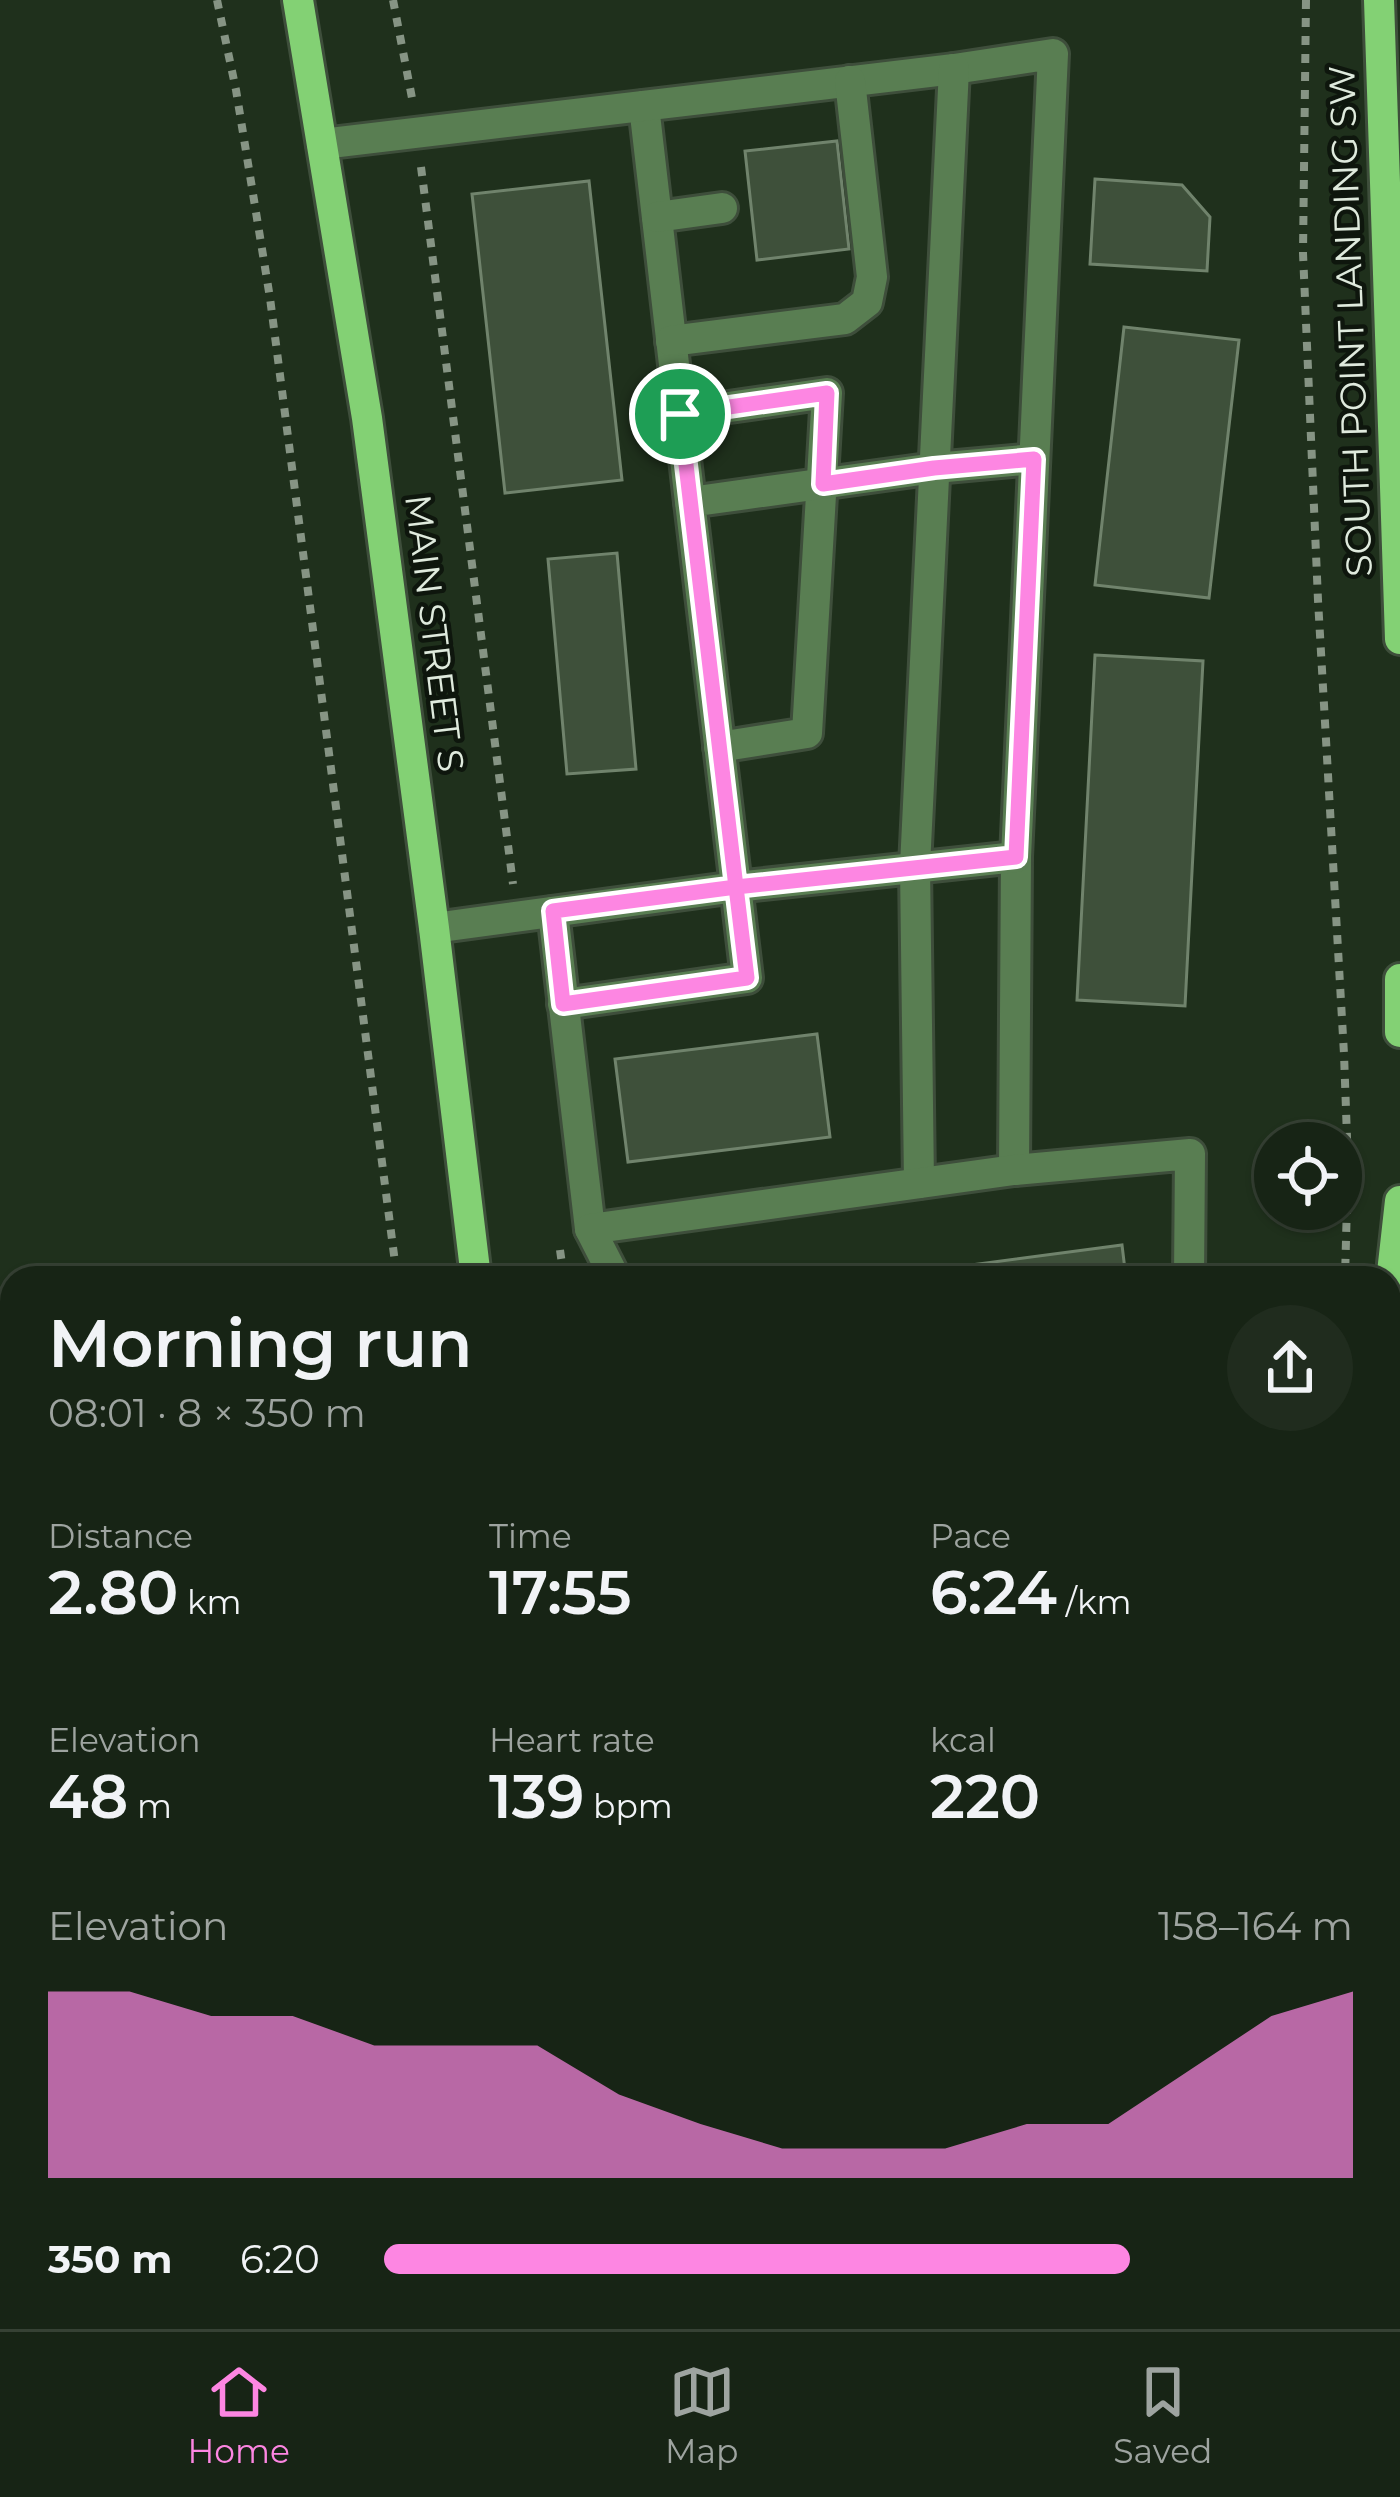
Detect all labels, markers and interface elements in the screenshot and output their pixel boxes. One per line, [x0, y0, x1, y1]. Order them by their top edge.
street label: SOUTH POINT LANDING SW [1319, 65, 1381, 577]
pin [629, 363, 731, 465]
icon: arrive [647, 381, 713, 447]
street label: MAIN STREET S [396, 492, 474, 774]
map controls [1254, 1122, 1362, 1230]
button: locate [1254, 1122, 1362, 1230]
text: Morning run [48, 1303, 472, 1384]
button: share [1227, 1305, 1353, 1431]
text: 08:01 · 8 × 350 m [48, 1389, 366, 1437]
text: Distance [48, 1516, 193, 1556]
text: Time [489, 1516, 572, 1556]
text: Pace [930, 1516, 1011, 1556]
text: 2.80 [48, 1556, 178, 1629]
text: 17:55 [489, 1556, 632, 1629]
text: 6:24 [930, 1556, 1057, 1629]
text: km [178, 1582, 241, 1622]
text: /km [1057, 1582, 1131, 1622]
text: Elevation [48, 1720, 201, 1760]
text: Heart rate [489, 1720, 655, 1760]
text: kcal [930, 1720, 996, 1760]
text: 48 [48, 1760, 128, 1833]
text: 139 [489, 1760, 584, 1833]
text: 220 [930, 1760, 1040, 1833]
text: m [128, 1786, 172, 1826]
text: bpm [584, 1786, 673, 1826]
text: Elevation [48, 1902, 228, 1950]
text: 158–164 m [1158, 1902, 1353, 1950]
text: 350 m [48, 2235, 172, 2283]
text: 6:20 [240, 2235, 320, 2283]
tab: Home [188, 2359, 290, 2471]
tab: Map [665, 2359, 738, 2471]
tab: Saved [1113, 2359, 1212, 2471]

